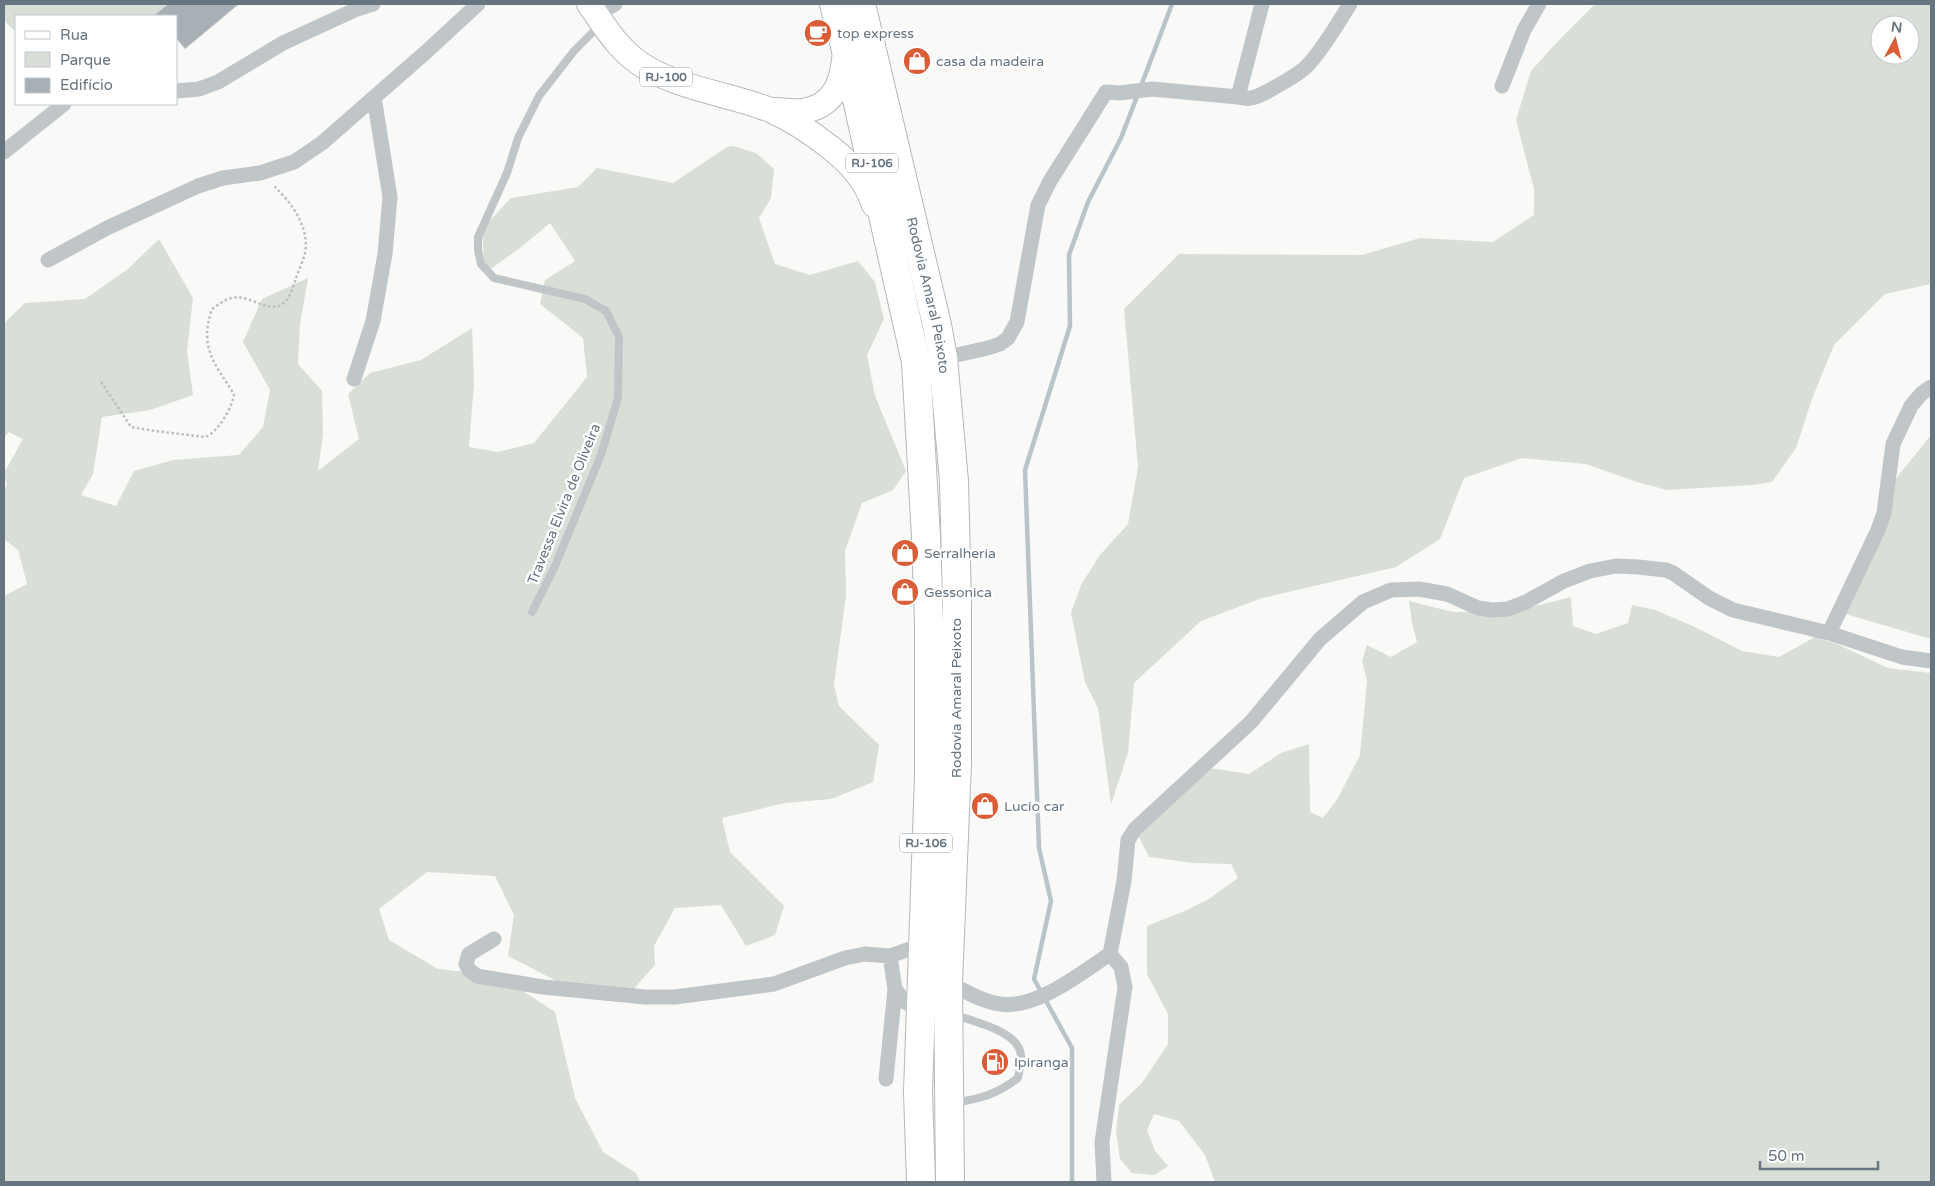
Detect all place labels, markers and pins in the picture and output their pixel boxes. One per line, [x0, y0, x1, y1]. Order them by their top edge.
cafe icon: top express [803, 18, 833, 48]
place label: top express [837, 25, 914, 42]
shop icon: casa da madeira [902, 46, 932, 76]
place label: casa da madeira [936, 53, 1044, 70]
shop icon: Serralheria [890, 538, 920, 568]
place label: Serralheria [924, 545, 996, 562]
shop icon: Gessonica [890, 577, 920, 607]
place label: Gessonica [924, 584, 992, 601]
shop icon: Lucio car [970, 791, 1000, 821]
place label: Lucio car [1004, 798, 1065, 815]
fuel station icon: Ipiranga [980, 1047, 1010, 1077]
place label: Ipiranga [1014, 1054, 1069, 1071]

